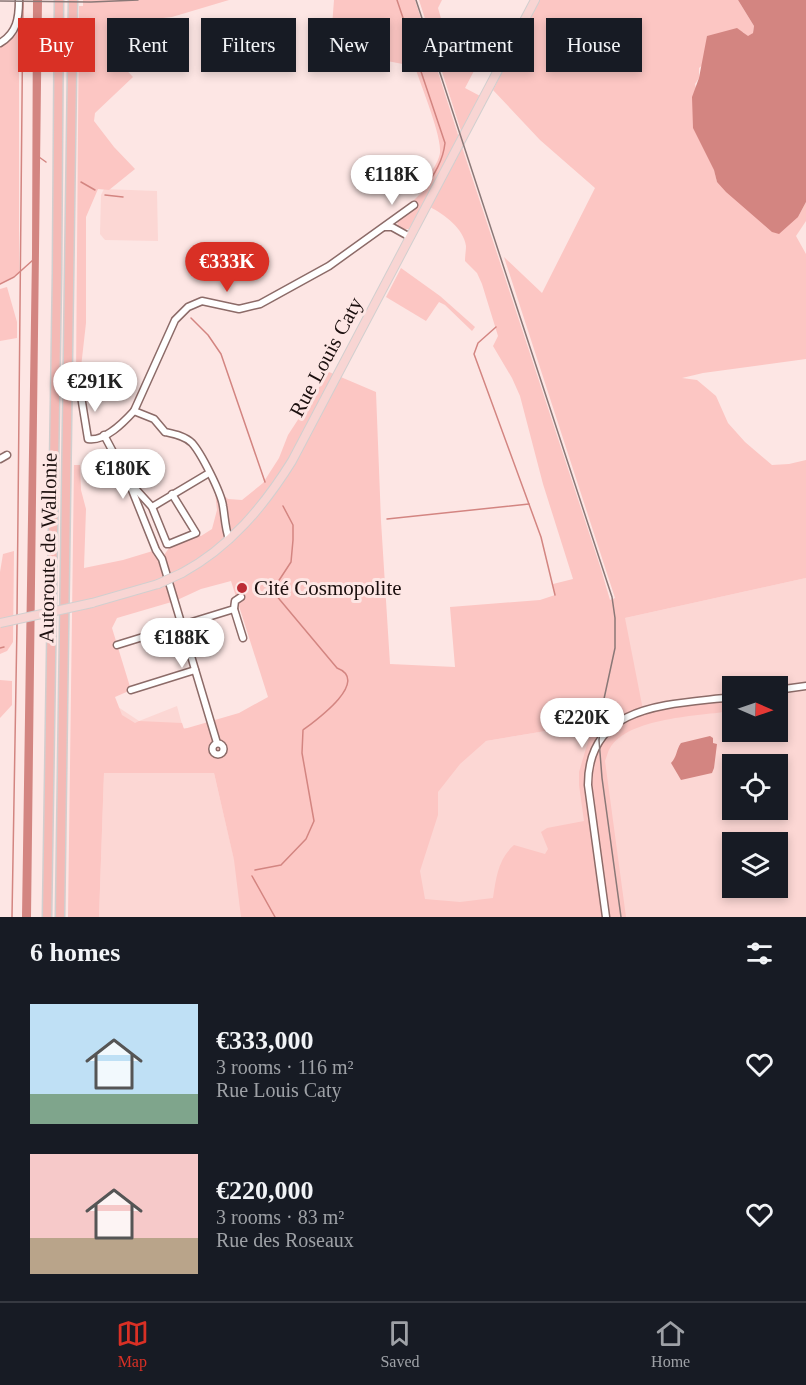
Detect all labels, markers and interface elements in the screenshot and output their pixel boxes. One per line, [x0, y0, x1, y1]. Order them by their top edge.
chip: Buy [18, 18, 95, 72]
chip: Rent [107, 18, 189, 72]
chip: Filters [201, 18, 296, 72]
chip: New [308, 18, 390, 72]
chip: Apartment [402, 18, 534, 72]
chip: House [546, 18, 642, 72]
pin: €118K [350, 155, 434, 206]
text: €118K [365, 163, 419, 185]
pin: €333K [185, 242, 269, 293]
text: €333K [199, 250, 255, 272]
street label: Rue Louis Caty [284, 293, 368, 421]
pin: €291K [53, 362, 137, 413]
text: €291K [67, 370, 123, 392]
pin: €180K [81, 449, 165, 500]
street label: Autoroute de Wallonie [34, 453, 62, 643]
text: €180K [95, 457, 151, 479]
place label: Cité Cosmopolite [254, 576, 402, 600]
marker: Cité Cosmopolite [235, 581, 249, 595]
pin: €188K [140, 618, 224, 669]
text: €188K [154, 626, 210, 648]
north arrow [722, 676, 788, 742]
map controls [722, 676, 788, 898]
pin: €220K [540, 698, 624, 749]
text: €220K [554, 706, 610, 728]
button: locate [722, 754, 788, 820]
button: layers [722, 832, 788, 898]
icon: filters [743, 937, 776, 970]
text: 6 homes [30, 938, 120, 967]
text: €333,000 [216, 1026, 314, 1055]
icon: home [78, 1028, 150, 1100]
icon: heart [743, 1048, 776, 1081]
text: 3 rooms · 116 m² [216, 1056, 353, 1078]
text: Rue Louis Caty [216, 1079, 342, 1101]
text: €220,000 [216, 1176, 314, 1205]
icon: home [78, 1178, 150, 1250]
icon: heart [743, 1198, 776, 1231]
text: 3 rooms · 83 m² [216, 1206, 344, 1228]
text: Rue des Roseaux [216, 1229, 354, 1251]
tab: Map [116, 1317, 149, 1371]
tab: Saved [380, 1317, 420, 1371]
tab: Home [651, 1317, 690, 1371]

